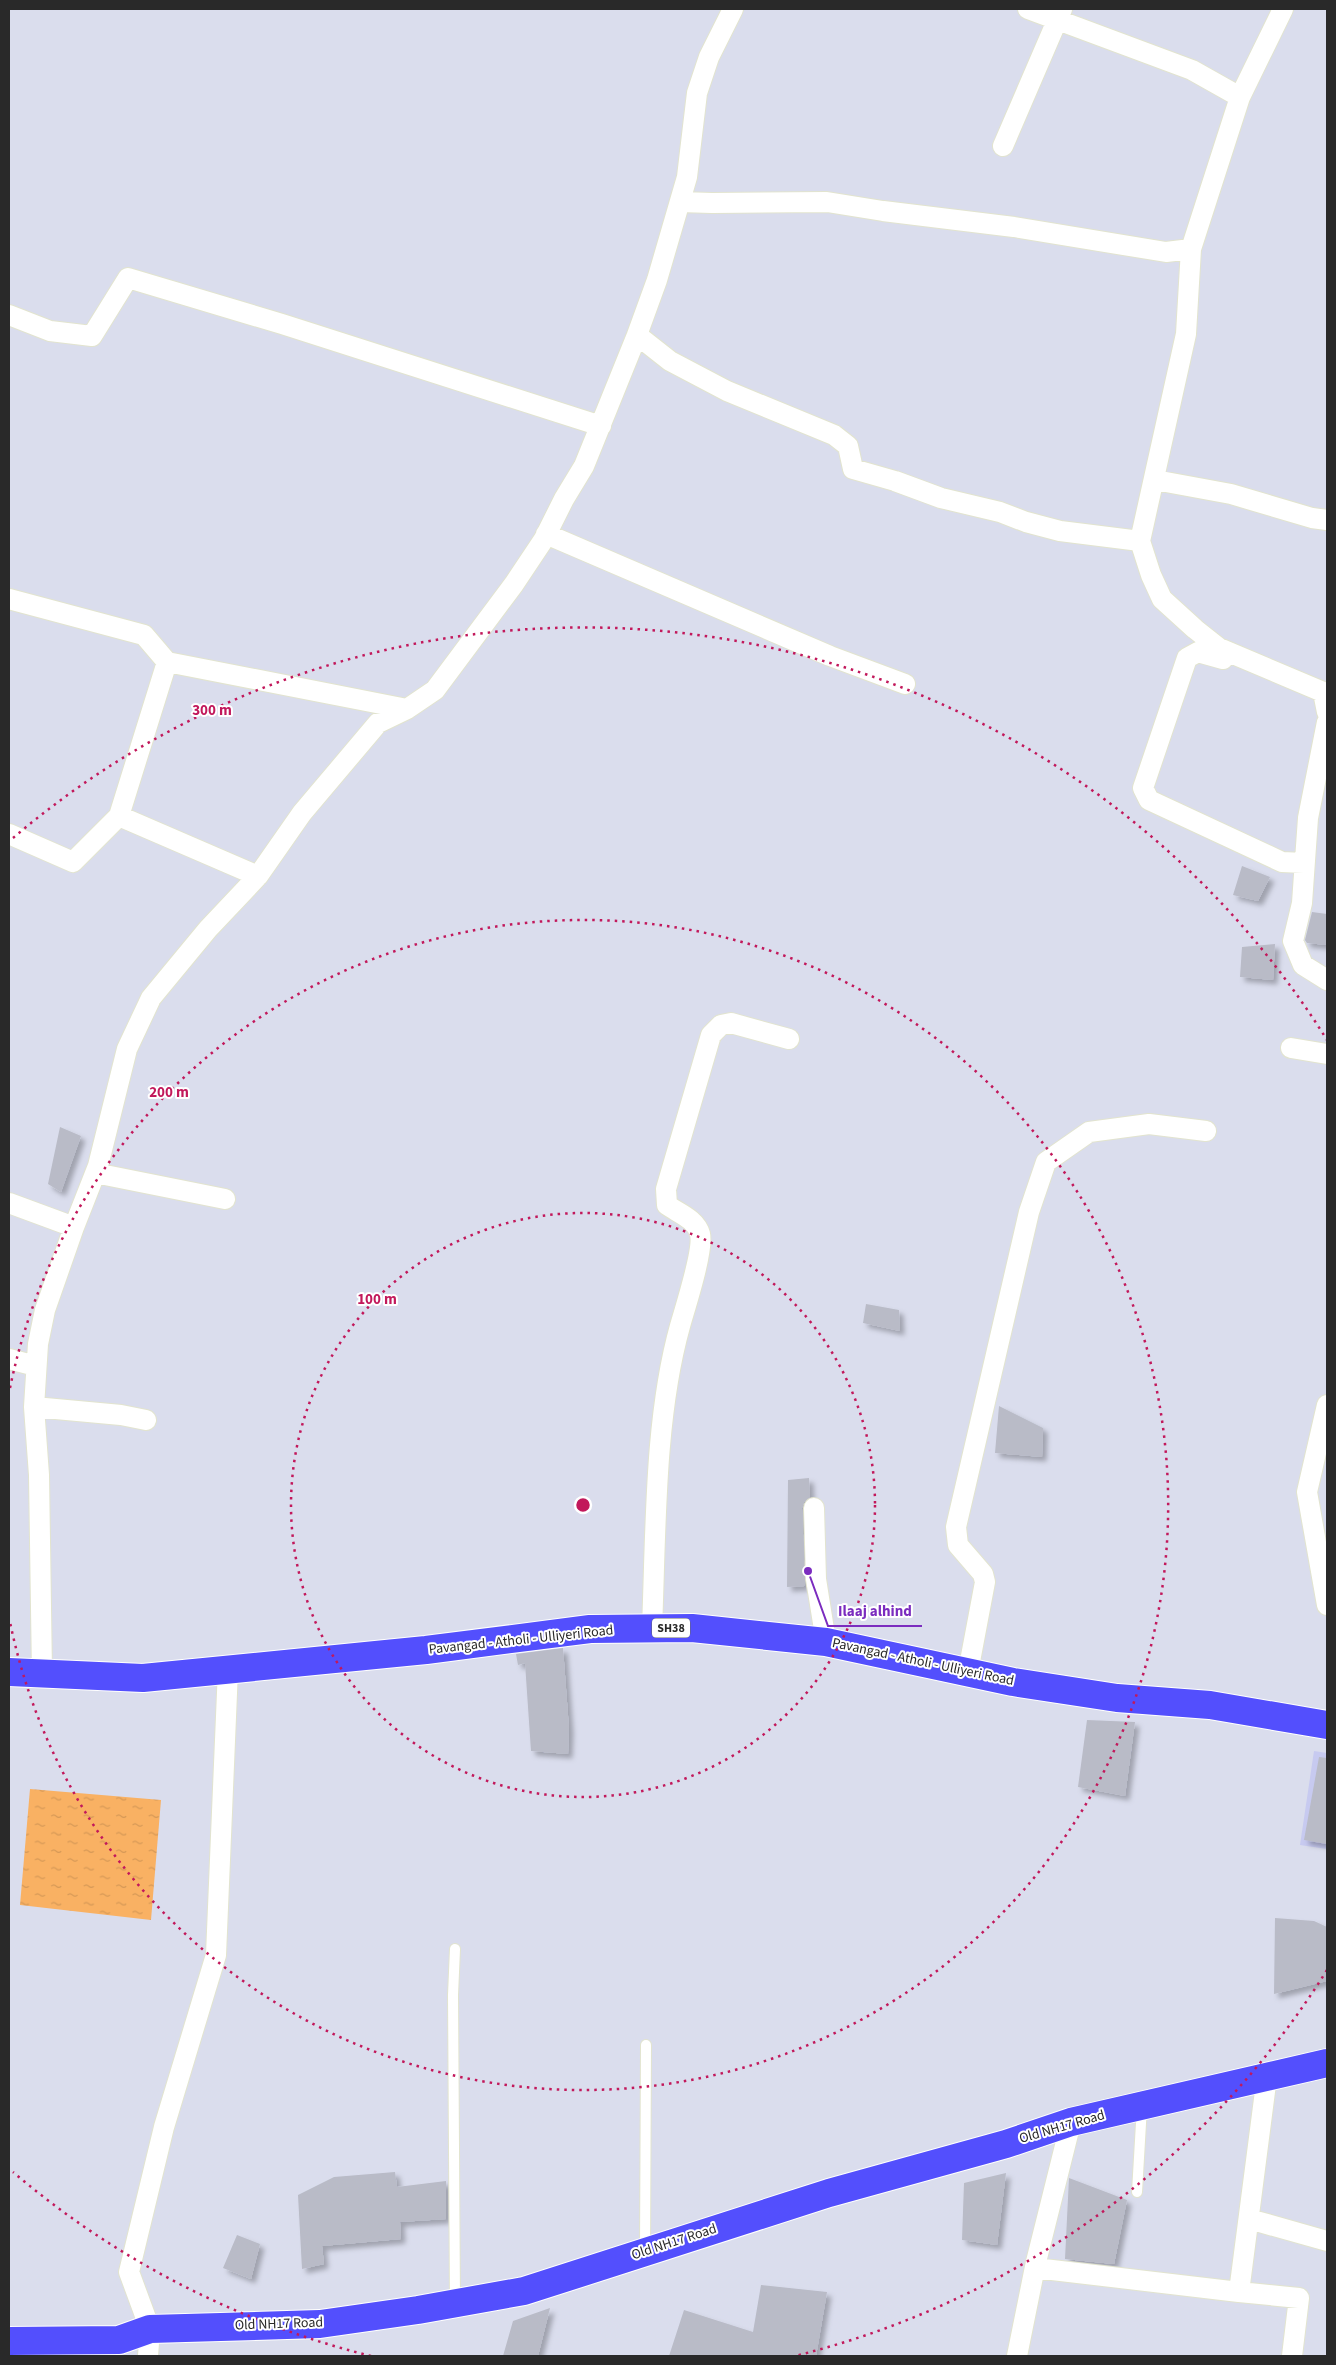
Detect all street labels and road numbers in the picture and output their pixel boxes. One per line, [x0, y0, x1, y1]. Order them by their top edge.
road number: SH38 [652, 1619, 690, 1638]
street label: Pavangad - Atholi - Ulliyeri Road [428, 1620, 614, 1660]
street label: Pavangad - Atholi - Ulliyeri Road [830, 1633, 1016, 1691]
street label: Old NH17 Road [1017, 2105, 1107, 2149]
street label: Old NH17 Road [629, 2219, 719, 2265]
street label: Old NH17 Road [234, 2312, 324, 2336]

